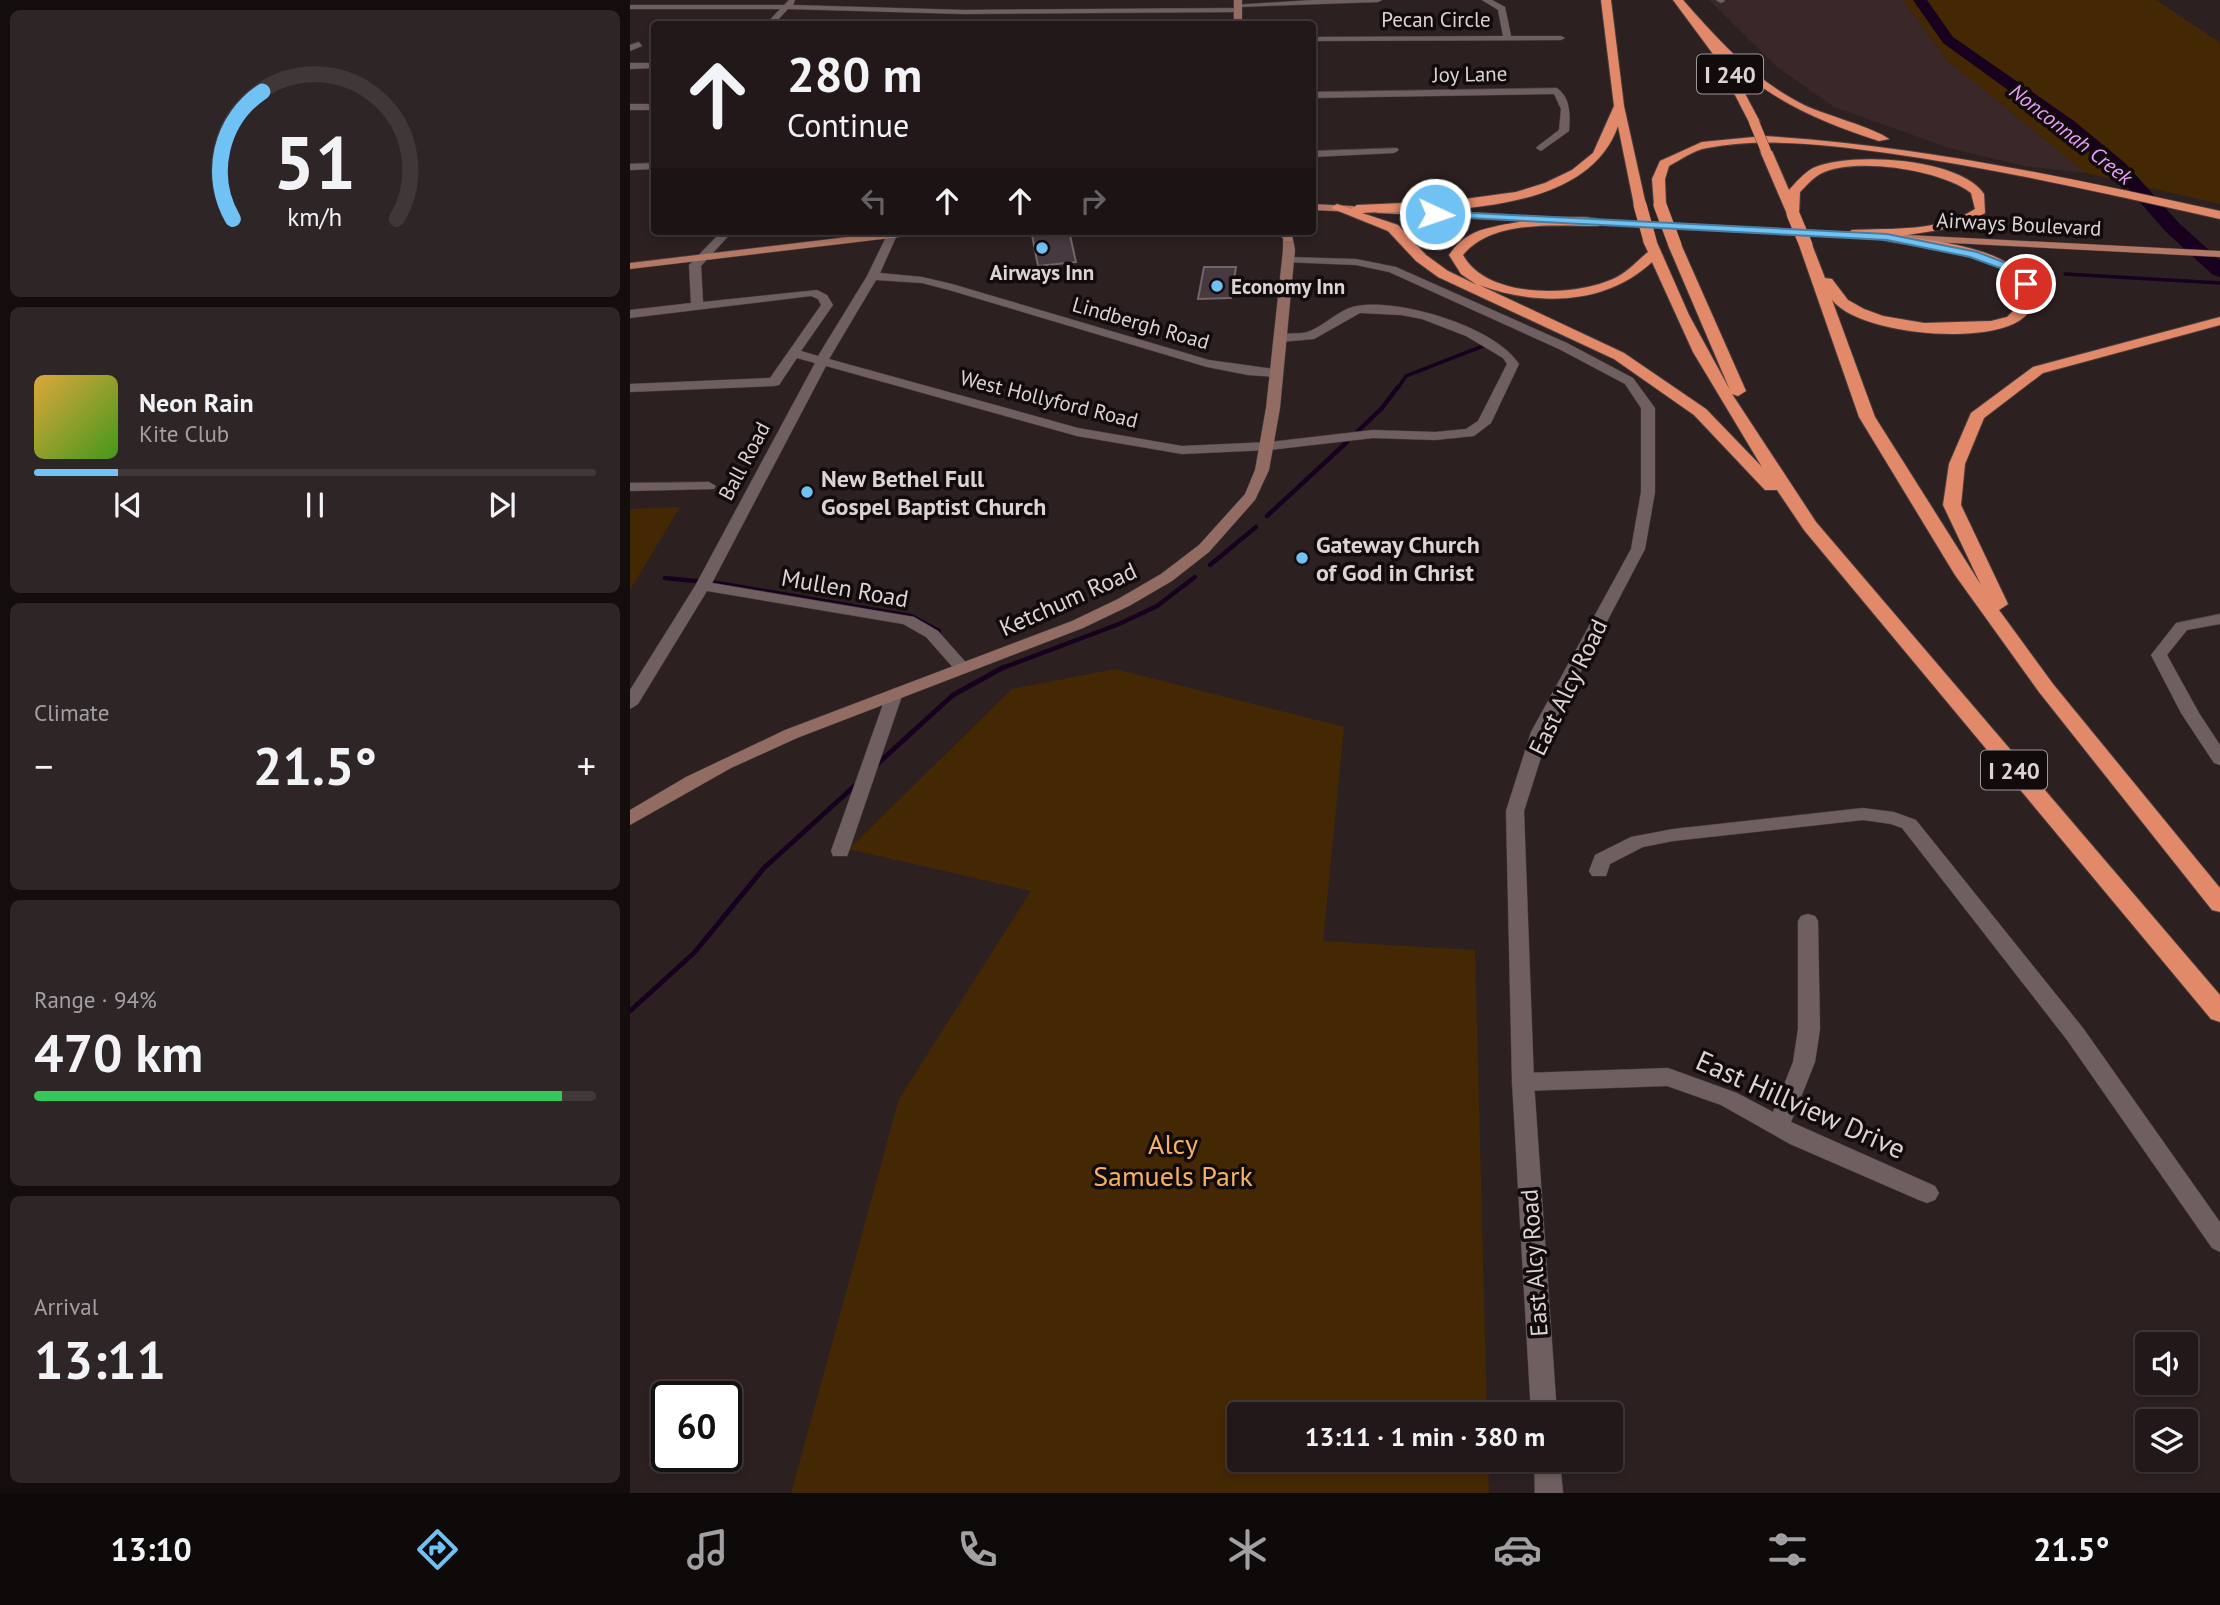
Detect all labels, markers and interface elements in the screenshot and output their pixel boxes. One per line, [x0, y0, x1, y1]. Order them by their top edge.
street label: Pecan Circle [1381, 6, 1491, 33]
text: 280 m [787, 42, 922, 106]
icon: ahead [672, 49, 763, 140]
road number: I 240 [1697, 54, 1763, 94]
street label: Joy Lane [1431, 60, 1508, 88]
water label: Nonconnah Creek [2004, 78, 2139, 191]
text: Continue [787, 104, 909, 146]
text: 51 [274, 116, 356, 210]
position arrow [1398, 177, 1472, 251]
icon: left [855, 182, 893, 220]
icon: ahead [928, 182, 966, 220]
icon: ahead [1001, 182, 1039, 220]
icon: right [1074, 182, 1112, 220]
text: km/h [288, 201, 342, 233]
street label: Airways Boulevard [1936, 206, 2102, 242]
marker: Airways Inn [1034, 240, 1050, 256]
pin [1996, 254, 2056, 314]
place label: Airways Inn [990, 259, 1094, 286]
icon: arrive [2007, 265, 2045, 303]
place label: Economy Inn [1231, 273, 1345, 300]
marker: Economy Inn [1209, 278, 1225, 294]
street label: Lindbergh Road [1069, 291, 1213, 355]
street label: West Hollyford Road [957, 364, 1141, 434]
text: Neon Rain [139, 386, 254, 419]
street label: Ball Road [712, 417, 776, 505]
text: Kite Club [139, 419, 229, 448]
place label: New Bethel Full Gospel Baptist Church [821, 463, 1046, 522]
marker: New Bethel Full Gospel Baptist Church [799, 484, 815, 500]
icon: previous [109, 486, 147, 524]
icon: pause [296, 486, 334, 524]
icon: next [483, 486, 521, 524]
place label: Gateway Church of God in Christ [1316, 529, 1480, 588]
marker: Gateway Church of God in Christ [1294, 550, 1310, 566]
street label: Ketchum Road [994, 555, 1142, 643]
street label: Mullen Road [779, 562, 911, 614]
street label: East Alcy Road [1522, 614, 1614, 760]
text: Climate [34, 698, 109, 727]
text: 21.5° [253, 732, 377, 799]
text: − [34, 741, 53, 790]
text: + [577, 741, 596, 790]
road number: I 240 [1981, 750, 2047, 790]
text: Range · 94% [34, 985, 157, 1014]
text: 470 km [34, 1019, 203, 1086]
street label: East Hillview Drive [1691, 1041, 1911, 1167]
park label: Alcy Samuels Park [1093, 1125, 1253, 1194]
street label: East Alcy Road [1513, 1188, 1555, 1338]
text: Arrival [34, 1292, 98, 1321]
text: 13:11 [34, 1326, 166, 1393]
map controls [2135, 1332, 2198, 1472]
button: sound [2135, 1332, 2198, 1395]
speed limit sign: 60 [651, 1381, 742, 1472]
button: layers [2135, 1409, 2198, 1472]
text: 13:11 · 1 min · 380 m [1305, 1420, 1545, 1453]
icon: directions [413, 1525, 462, 1574]
icon: music [683, 1525, 732, 1574]
icon: phone [953, 1525, 1002, 1574]
icon: climate [1223, 1525, 1272, 1574]
icon: car [1493, 1525, 1542, 1574]
icon: filters [1763, 1525, 1812, 1574]
text: 13:10 [111, 1528, 192, 1570]
text: 21.5° [2033, 1528, 2109, 1570]

